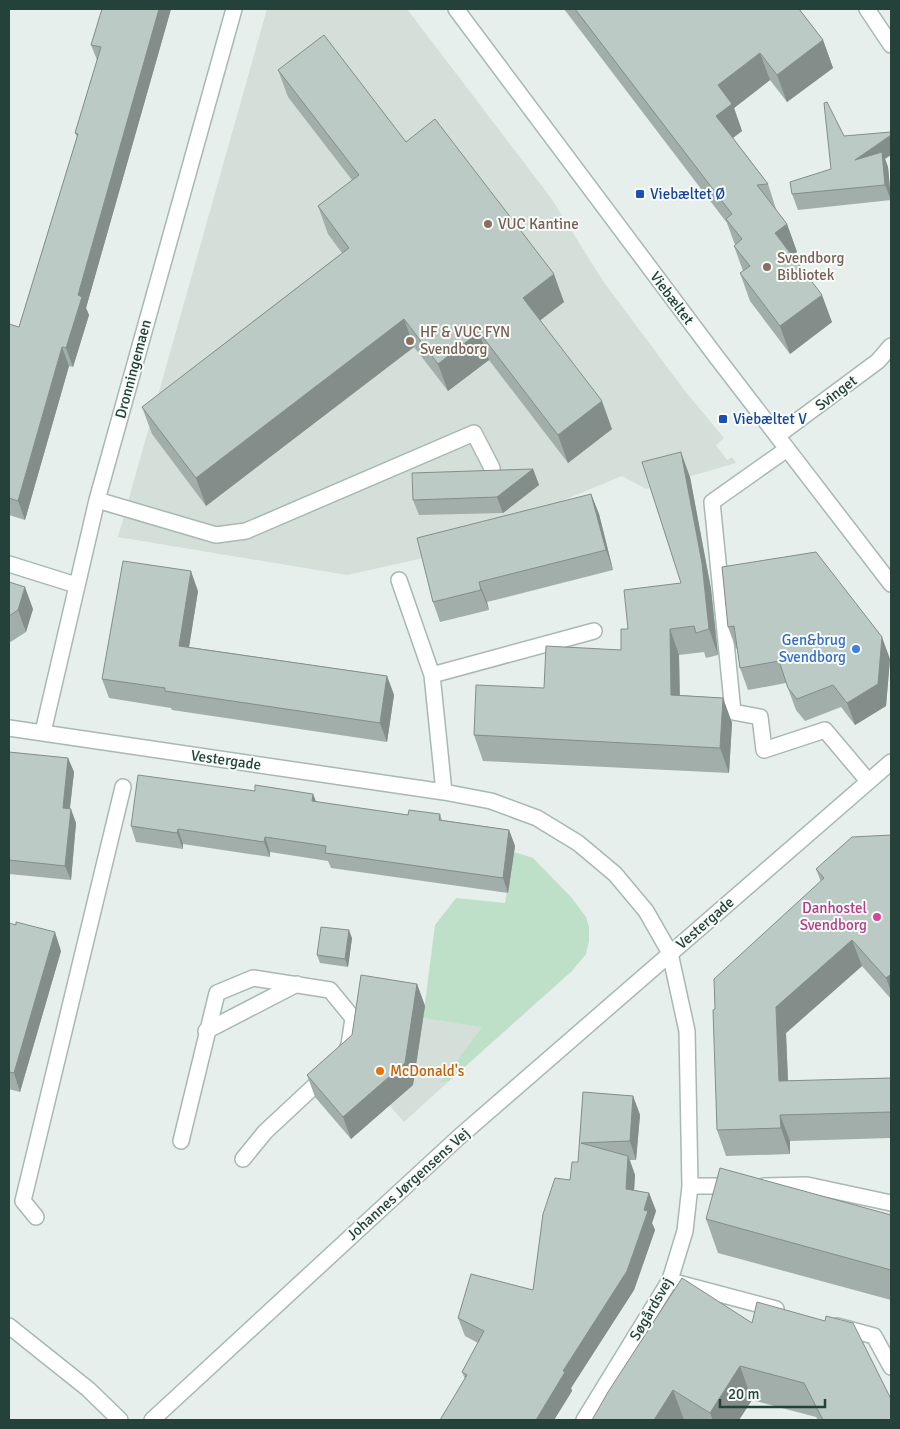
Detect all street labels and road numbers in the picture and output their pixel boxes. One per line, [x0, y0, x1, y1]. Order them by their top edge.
street label: Viebæltet [646, 268, 698, 328]
street label: Dronningemaen [111, 317, 155, 421]
street label: Svinget [812, 371, 860, 415]
street label: Vestergade [190, 746, 262, 774]
street label: Vestergade [672, 893, 738, 953]
street label: Johannes Jørgensens Vej [343, 1124, 473, 1244]
street label: Søgårdsvej [626, 1274, 676, 1344]

